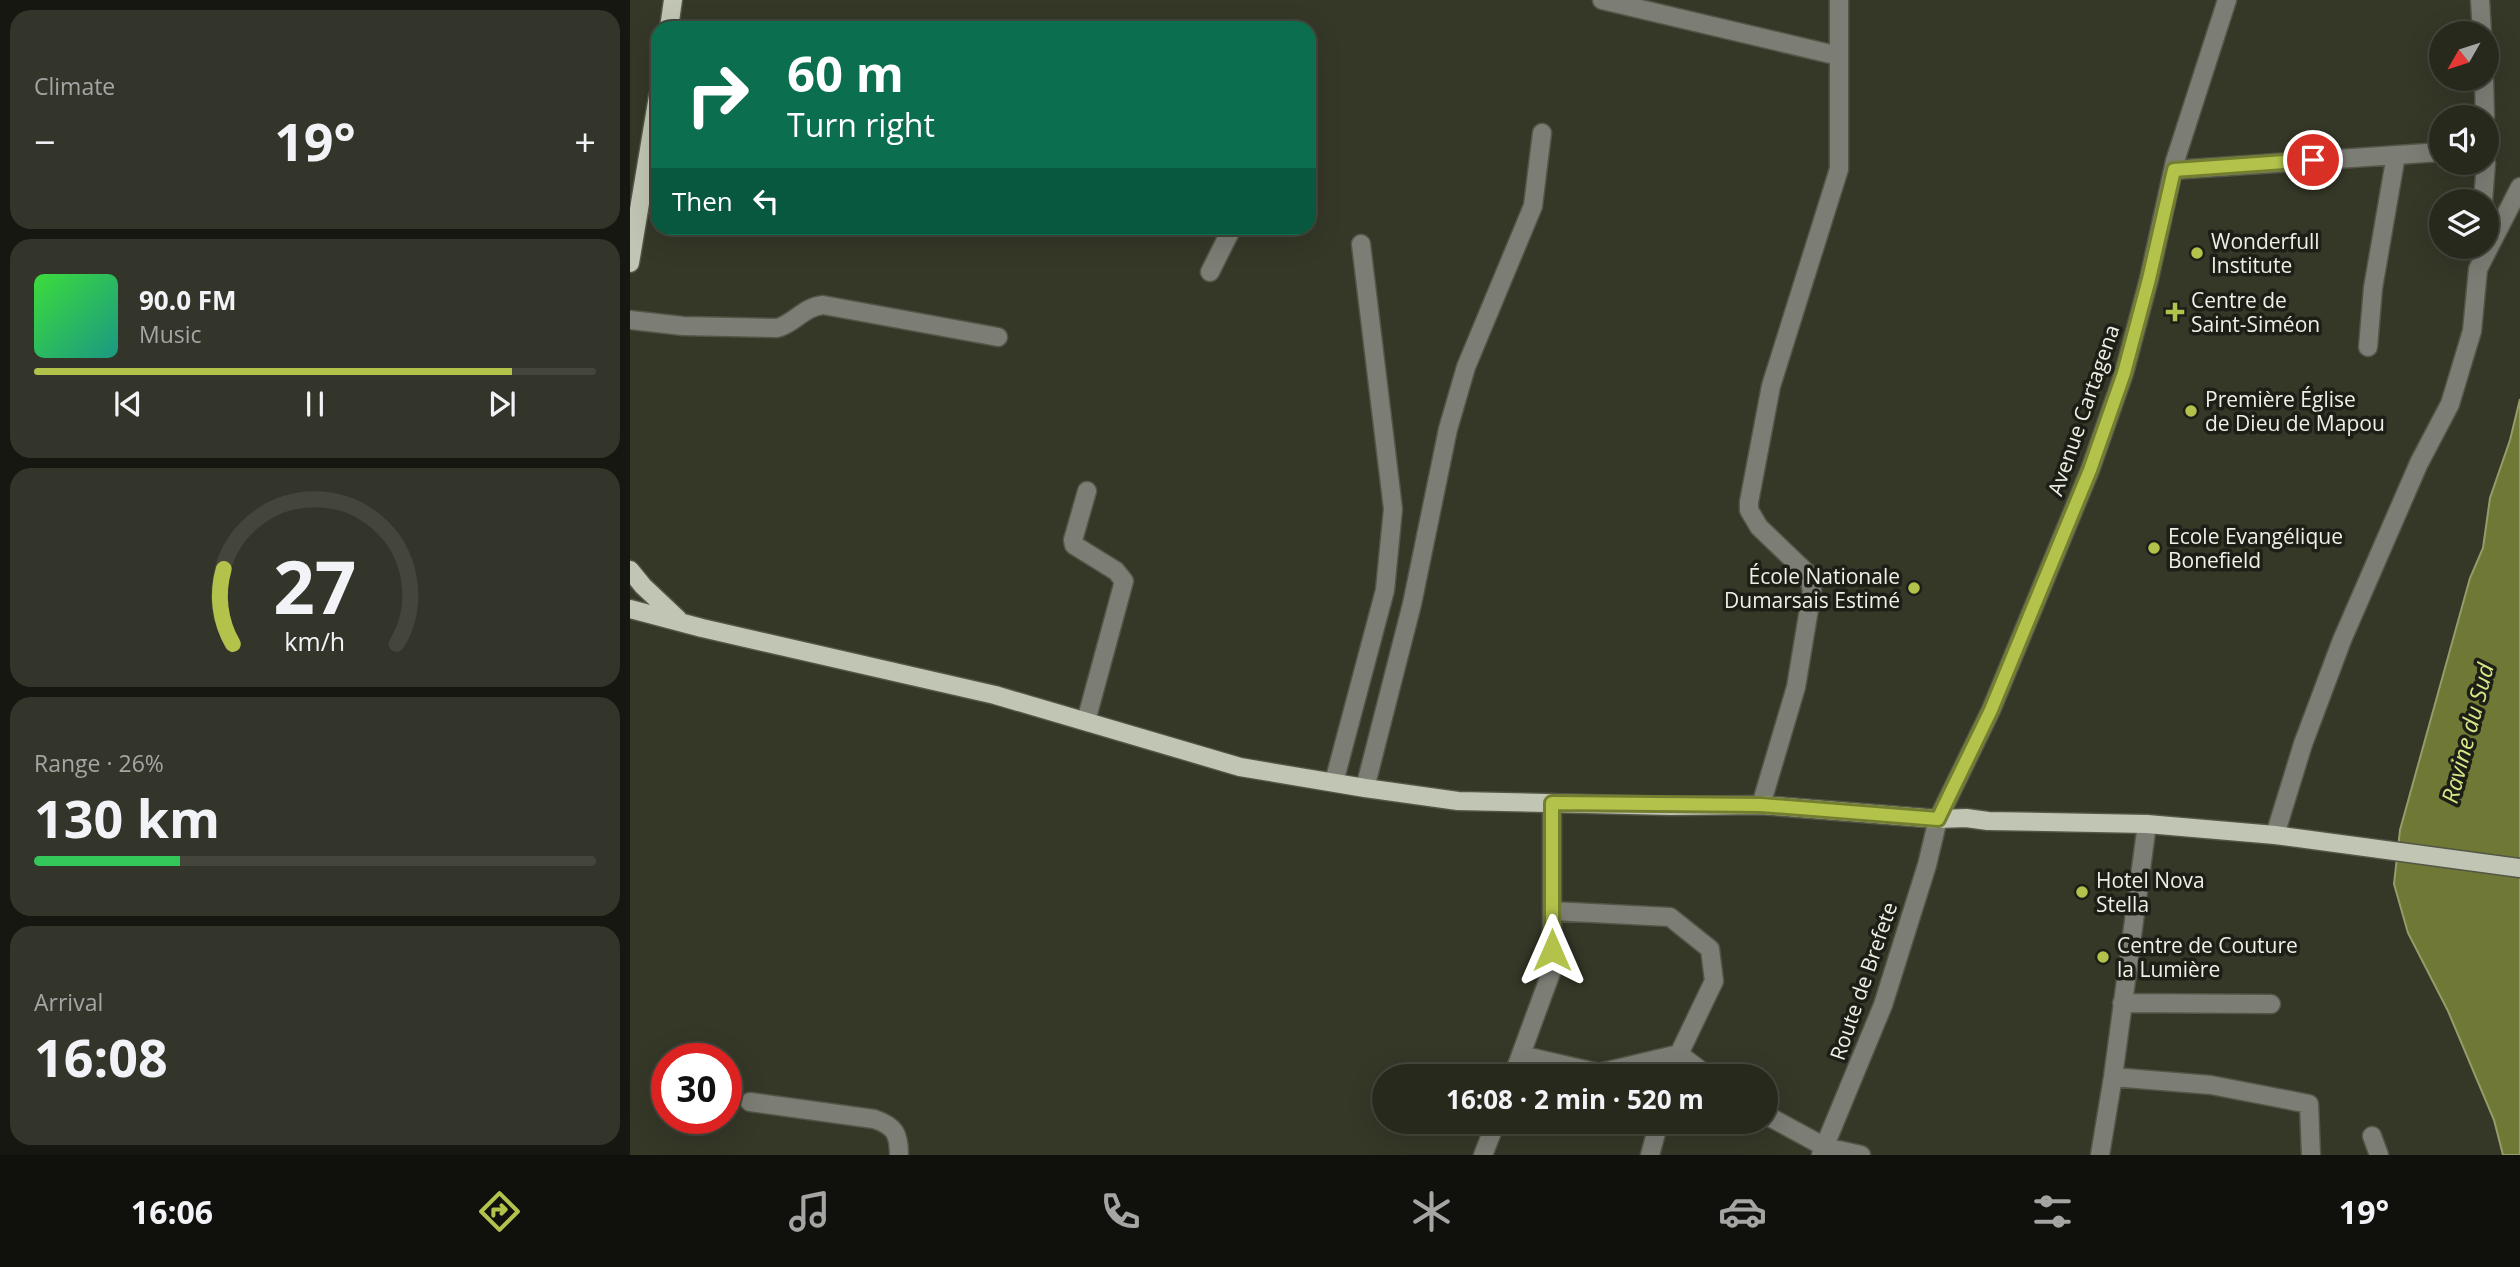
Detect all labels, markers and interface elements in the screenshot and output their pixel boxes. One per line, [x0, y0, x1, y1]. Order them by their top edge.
north arrow [2429, 21, 2499, 91]
map controls [2429, 21, 2499, 259]
text: 60 m [787, 40, 904, 106]
icon: right [672, 49, 763, 140]
text: Climate [34, 70, 115, 102]
text: Turn right [787, 103, 935, 146]
text: 19° [274, 105, 356, 176]
button: sound [2429, 105, 2499, 175]
text: − [34, 115, 56, 167]
text: + [574, 115, 596, 167]
pin [2283, 130, 2343, 190]
icon: arrive [2294, 141, 2332, 179]
icon: left [747, 182, 785, 220]
text: Then [672, 183, 733, 219]
button: layers [2429, 189, 2499, 259]
place label: Wonderfull Institute [2211, 227, 2320, 279]
marker: Wonderfull Institute [2189, 245, 2205, 261]
text: 90.0 FM [139, 282, 237, 318]
place label: Centre de Saint-Siméon [2191, 286, 2320, 338]
marker: Centre de Saint-Siméon [2165, 302, 2185, 322]
text: Music [139, 318, 202, 350]
street label: Avenue Cartagena [2041, 321, 2125, 499]
icon: previous [109, 385, 147, 423]
icon: pause [296, 385, 334, 423]
icon: next [483, 385, 521, 423]
place label: Première Église de Dieu de Mapou [2205, 385, 2385, 437]
marker: Première Église de Dieu de Mapou [2183, 403, 2199, 419]
place label: Ecole Evangélique Bonefield [2168, 522, 2343, 574]
text: 27 [273, 536, 357, 635]
marker: Ecole Evangélique Bonefield [2146, 540, 2162, 556]
place label: École Nationale Dumarsais Estimé [1724, 562, 1900, 614]
marker: École Nationale Dumarsais Estimé [1906, 580, 1922, 596]
text: km/h [285, 623, 345, 657]
water label: Ravine du Sud [2433, 659, 2501, 807]
text: Range · 26% [34, 747, 164, 779]
text: 130 km [34, 782, 220, 853]
place label: Hotel Nova Stella [2096, 866, 2205, 918]
marker: Hotel Nova Stella [2074, 884, 2090, 900]
street label: Route de Brefete [1823, 898, 1903, 1064]
position arrow [1515, 913, 1589, 987]
place label: Centre de Couture la Lumière [2117, 931, 2298, 983]
marker: Centre de Couture la Lumière [2095, 949, 2111, 965]
text: Arrival [34, 986, 103, 1018]
text: 16:08 [34, 1021, 168, 1092]
speed limit sign: 30 [651, 1043, 742, 1134]
text: 16:08 · 2 min · 520 m [1446, 1081, 1704, 1117]
icon: directions [475, 1187, 524, 1236]
icon: music [785, 1187, 834, 1236]
icon: phone [1096, 1187, 1145, 1236]
icon: climate [1407, 1187, 1456, 1236]
icon: car [1718, 1187, 1767, 1236]
icon: filters [2028, 1187, 2077, 1236]
text: 16:06 [131, 1190, 213, 1233]
text: 19° [2339, 1190, 2389, 1233]

